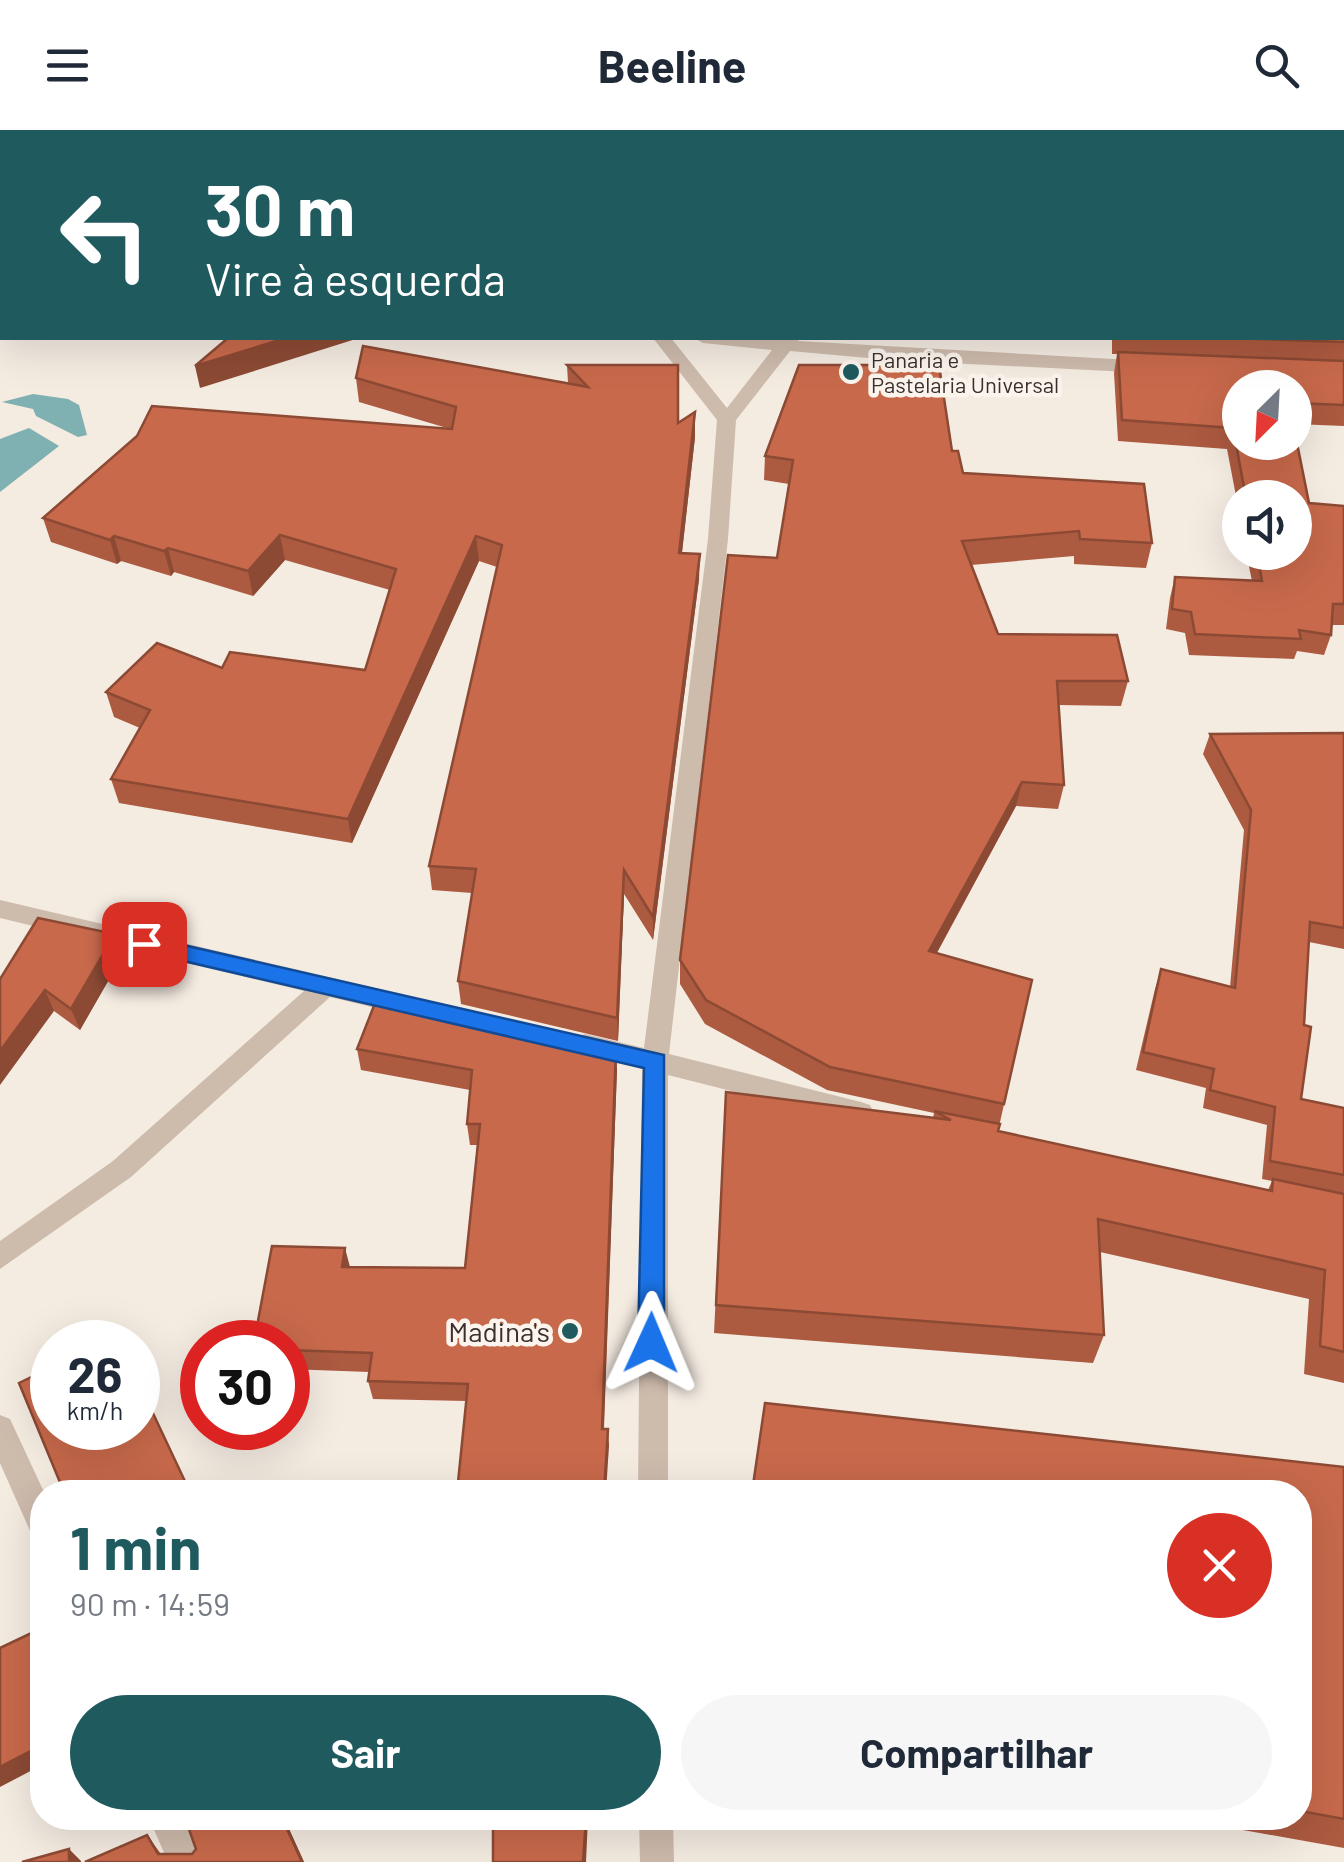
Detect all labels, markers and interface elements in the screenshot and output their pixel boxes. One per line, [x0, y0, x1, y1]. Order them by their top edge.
icon: menu [40, 38, 95, 93]
text: Beeline [598, 38, 746, 92]
icon: search [1249, 38, 1304, 93]
text: 30 m [205, 166, 355, 250]
icon: left [40, 170, 170, 300]
text: Vire à esquerda [205, 251, 506, 305]
place label: Panaria e Pastelaria Universal [871, 346, 1059, 397]
marker: Panaria e Pastelaria Universal [840, 361, 862, 383]
north arrow [1222, 370, 1312, 460]
map controls [1222, 370, 1312, 570]
button: sound [1222, 480, 1312, 570]
pin [102, 902, 187, 987]
icon: arrive [117, 917, 172, 972]
position arrow [599, 1291, 703, 1395]
place label: Madina's [448, 1314, 550, 1348]
speed limit sign: 30 [180, 1320, 310, 1450]
marker: Madina's [559, 1320, 581, 1342]
text: 26 [68, 1343, 122, 1403]
text: km/h [67, 1395, 123, 1425]
text: 1 min [70, 1510, 201, 1582]
button: close [1167, 1513, 1272, 1618]
text: 90 m · 14:59 [70, 1584, 230, 1622]
button: Sair [70, 1695, 661, 1810]
button: Compartilhar [681, 1695, 1272, 1810]

